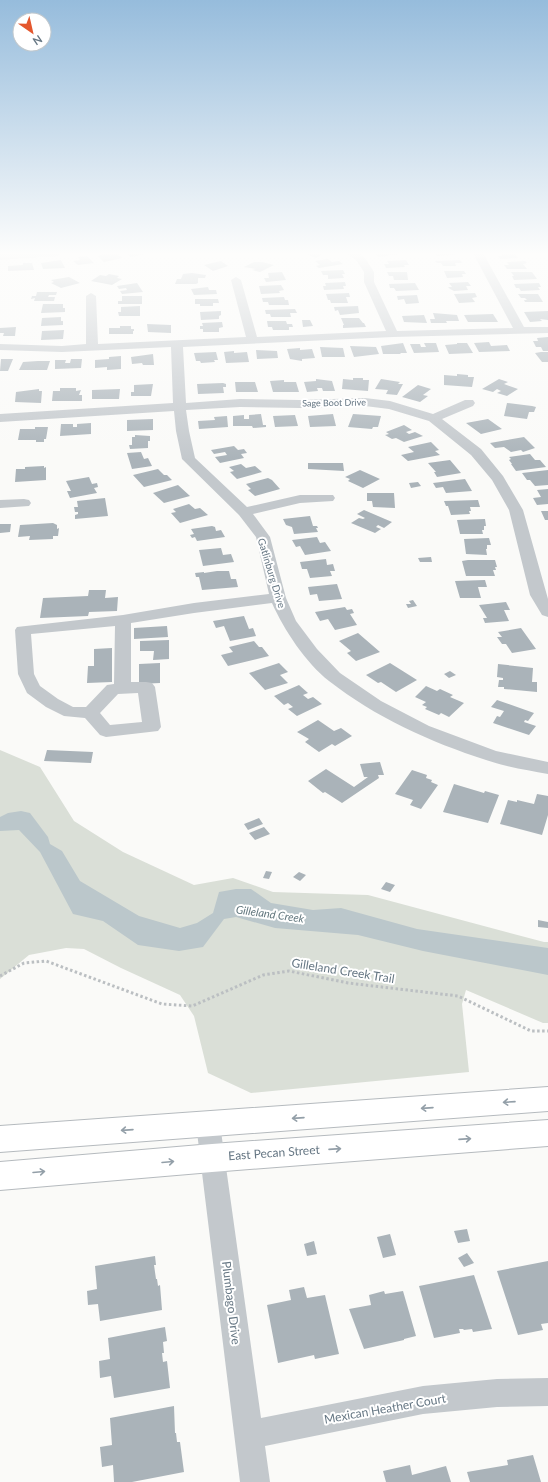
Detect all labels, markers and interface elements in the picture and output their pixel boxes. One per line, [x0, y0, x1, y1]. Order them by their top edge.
north arrow [12, 12, 52, 52]
text: N [31, 33, 45, 48]
street label: Sage Boot Drive [302, 396, 366, 409]
street label: Gatlinburg Drive [256, 537, 288, 609]
water label: Gilleland Creek [235, 902, 306, 925]
street label: Gilleland Creek Trail [290, 955, 396, 986]
one-way arrow [503, 1099, 516, 1106]
one-way arrow [421, 1105, 434, 1112]
one-way arrow [292, 1114, 305, 1121]
one-way arrow [121, 1127, 134, 1134]
one-way arrow [458, 1136, 471, 1143]
street label: East Pecan Street [228, 1142, 321, 1163]
one-way arrow [328, 1145, 341, 1152]
one-way arrow [161, 1158, 174, 1165]
one-way arrow [32, 1169, 45, 1176]
street label: Plumbago Drive [219, 1260, 244, 1345]
street label: Mexican Heather Court [323, 1390, 448, 1427]

